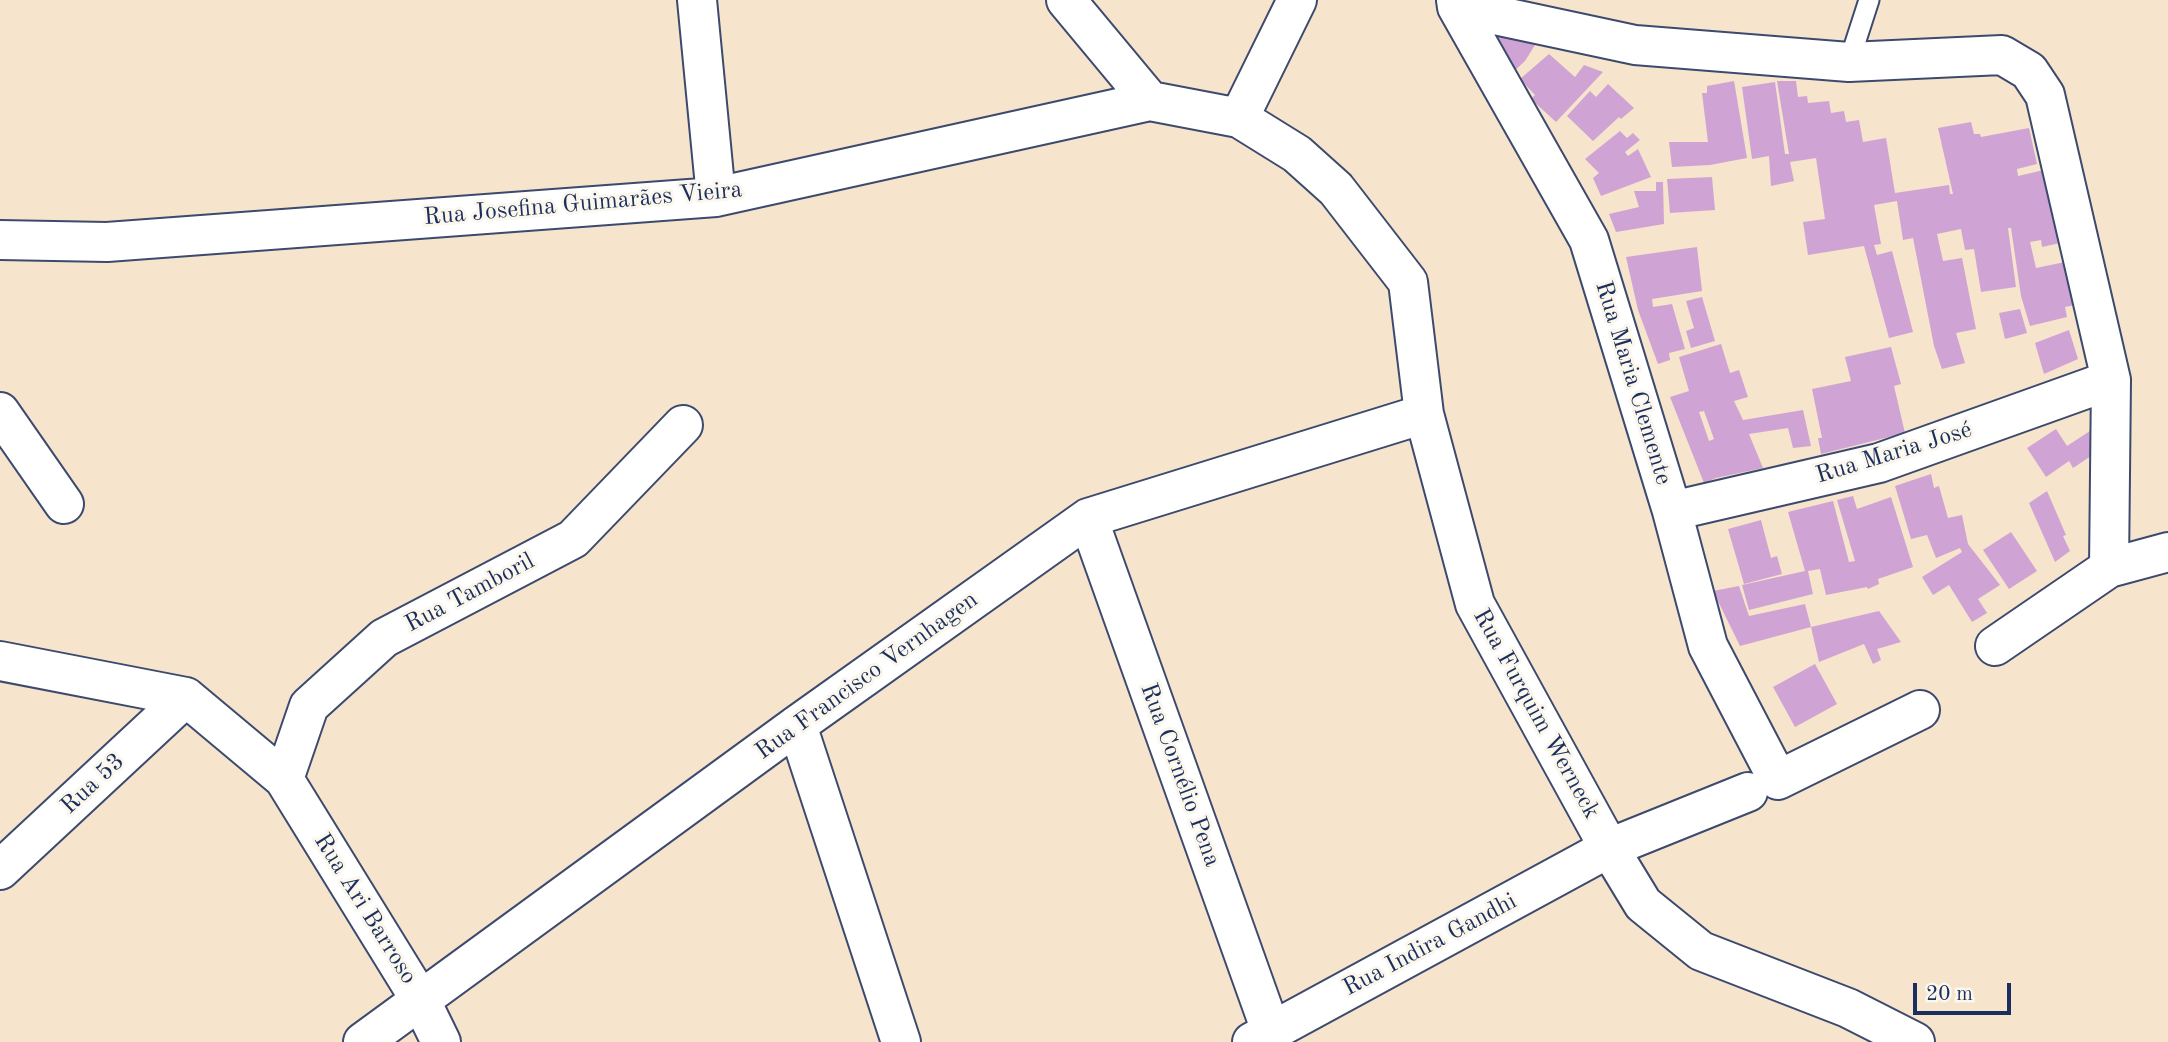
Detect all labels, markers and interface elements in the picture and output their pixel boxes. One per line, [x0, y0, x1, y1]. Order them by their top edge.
street label: Rua Josefina Guimarães Vieira [423, 176, 743, 232]
street label: Rua Maria Clemente [1588, 278, 1678, 488]
street label: Rua Maria José [1812, 416, 1976, 490]
street label: Rua Tamboril [400, 547, 540, 639]
street label: Rua Francisco Vernhagen [750, 586, 984, 766]
street label: Rua Furquim Werneck [1466, 604, 1606, 824]
street label: Rua Cornélio Pena [1133, 679, 1227, 871]
street label: Rua 53 [55, 747, 131, 821]
street label: Rua Ari Barroso [307, 828, 423, 990]
street label: Rua Indira Gandhi [1338, 887, 1522, 1003]
scale bar [1916, 968, 2014, 1012]
text: 20 m [1926, 984, 1973, 1005]

